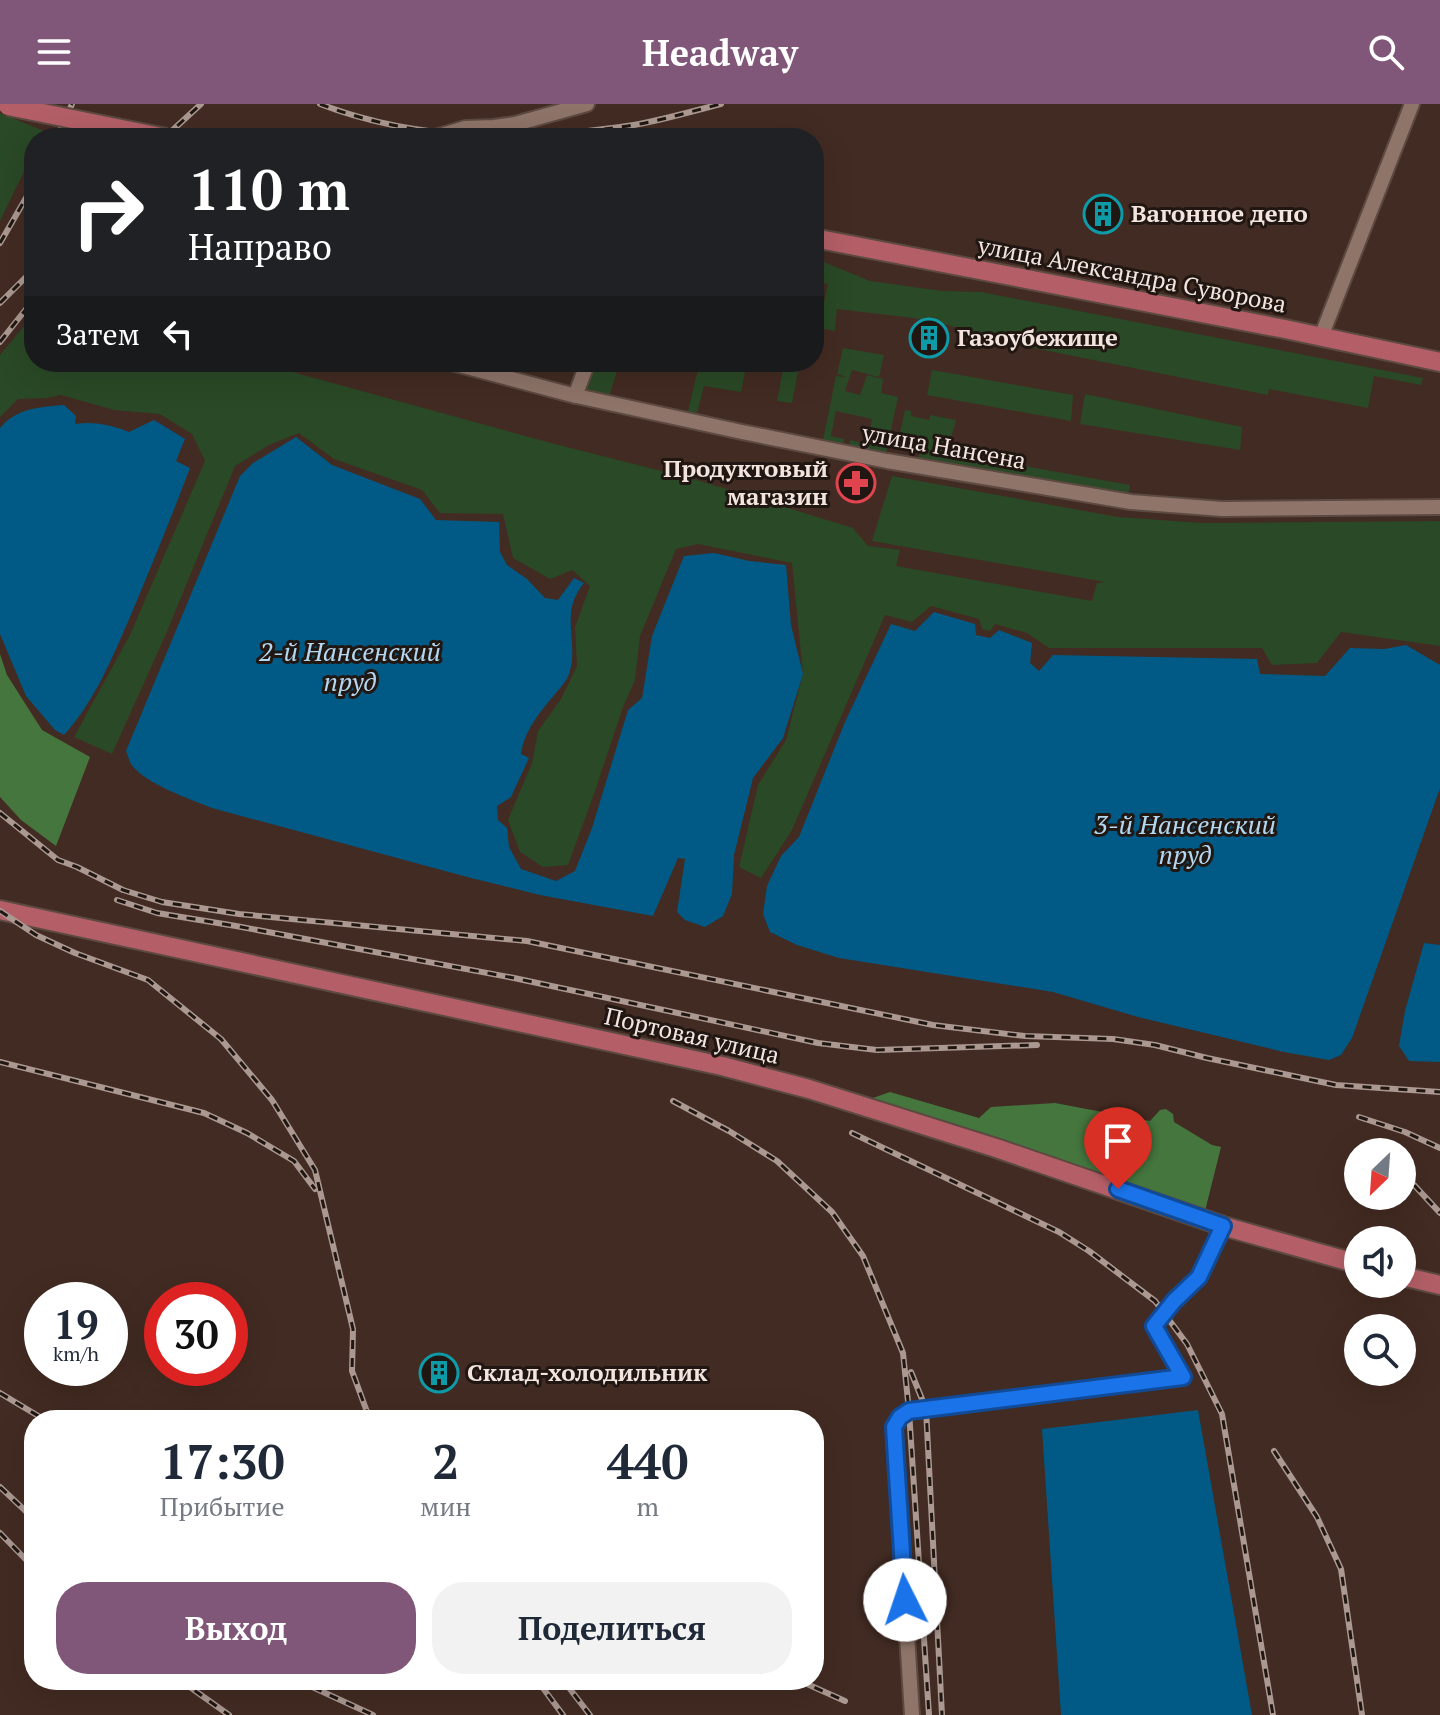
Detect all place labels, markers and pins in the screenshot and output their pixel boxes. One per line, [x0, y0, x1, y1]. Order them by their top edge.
building icon: Вагонное депо [1082, 193, 1124, 235]
place label: Вагонное депо [1131, 197, 1308, 229]
building icon: Газоубежище [908, 317, 950, 359]
place label: Газоубежище [957, 321, 1118, 353]
place label: Продуктовый магазин [663, 452, 828, 512]
pharmacy icon: Продуктовый магазин [835, 462, 877, 504]
pin [1084, 1107, 1152, 1189]
building icon: Склад-холодильник [418, 1352, 460, 1394]
place label: Склад-холодильник [467, 1356, 708, 1388]

